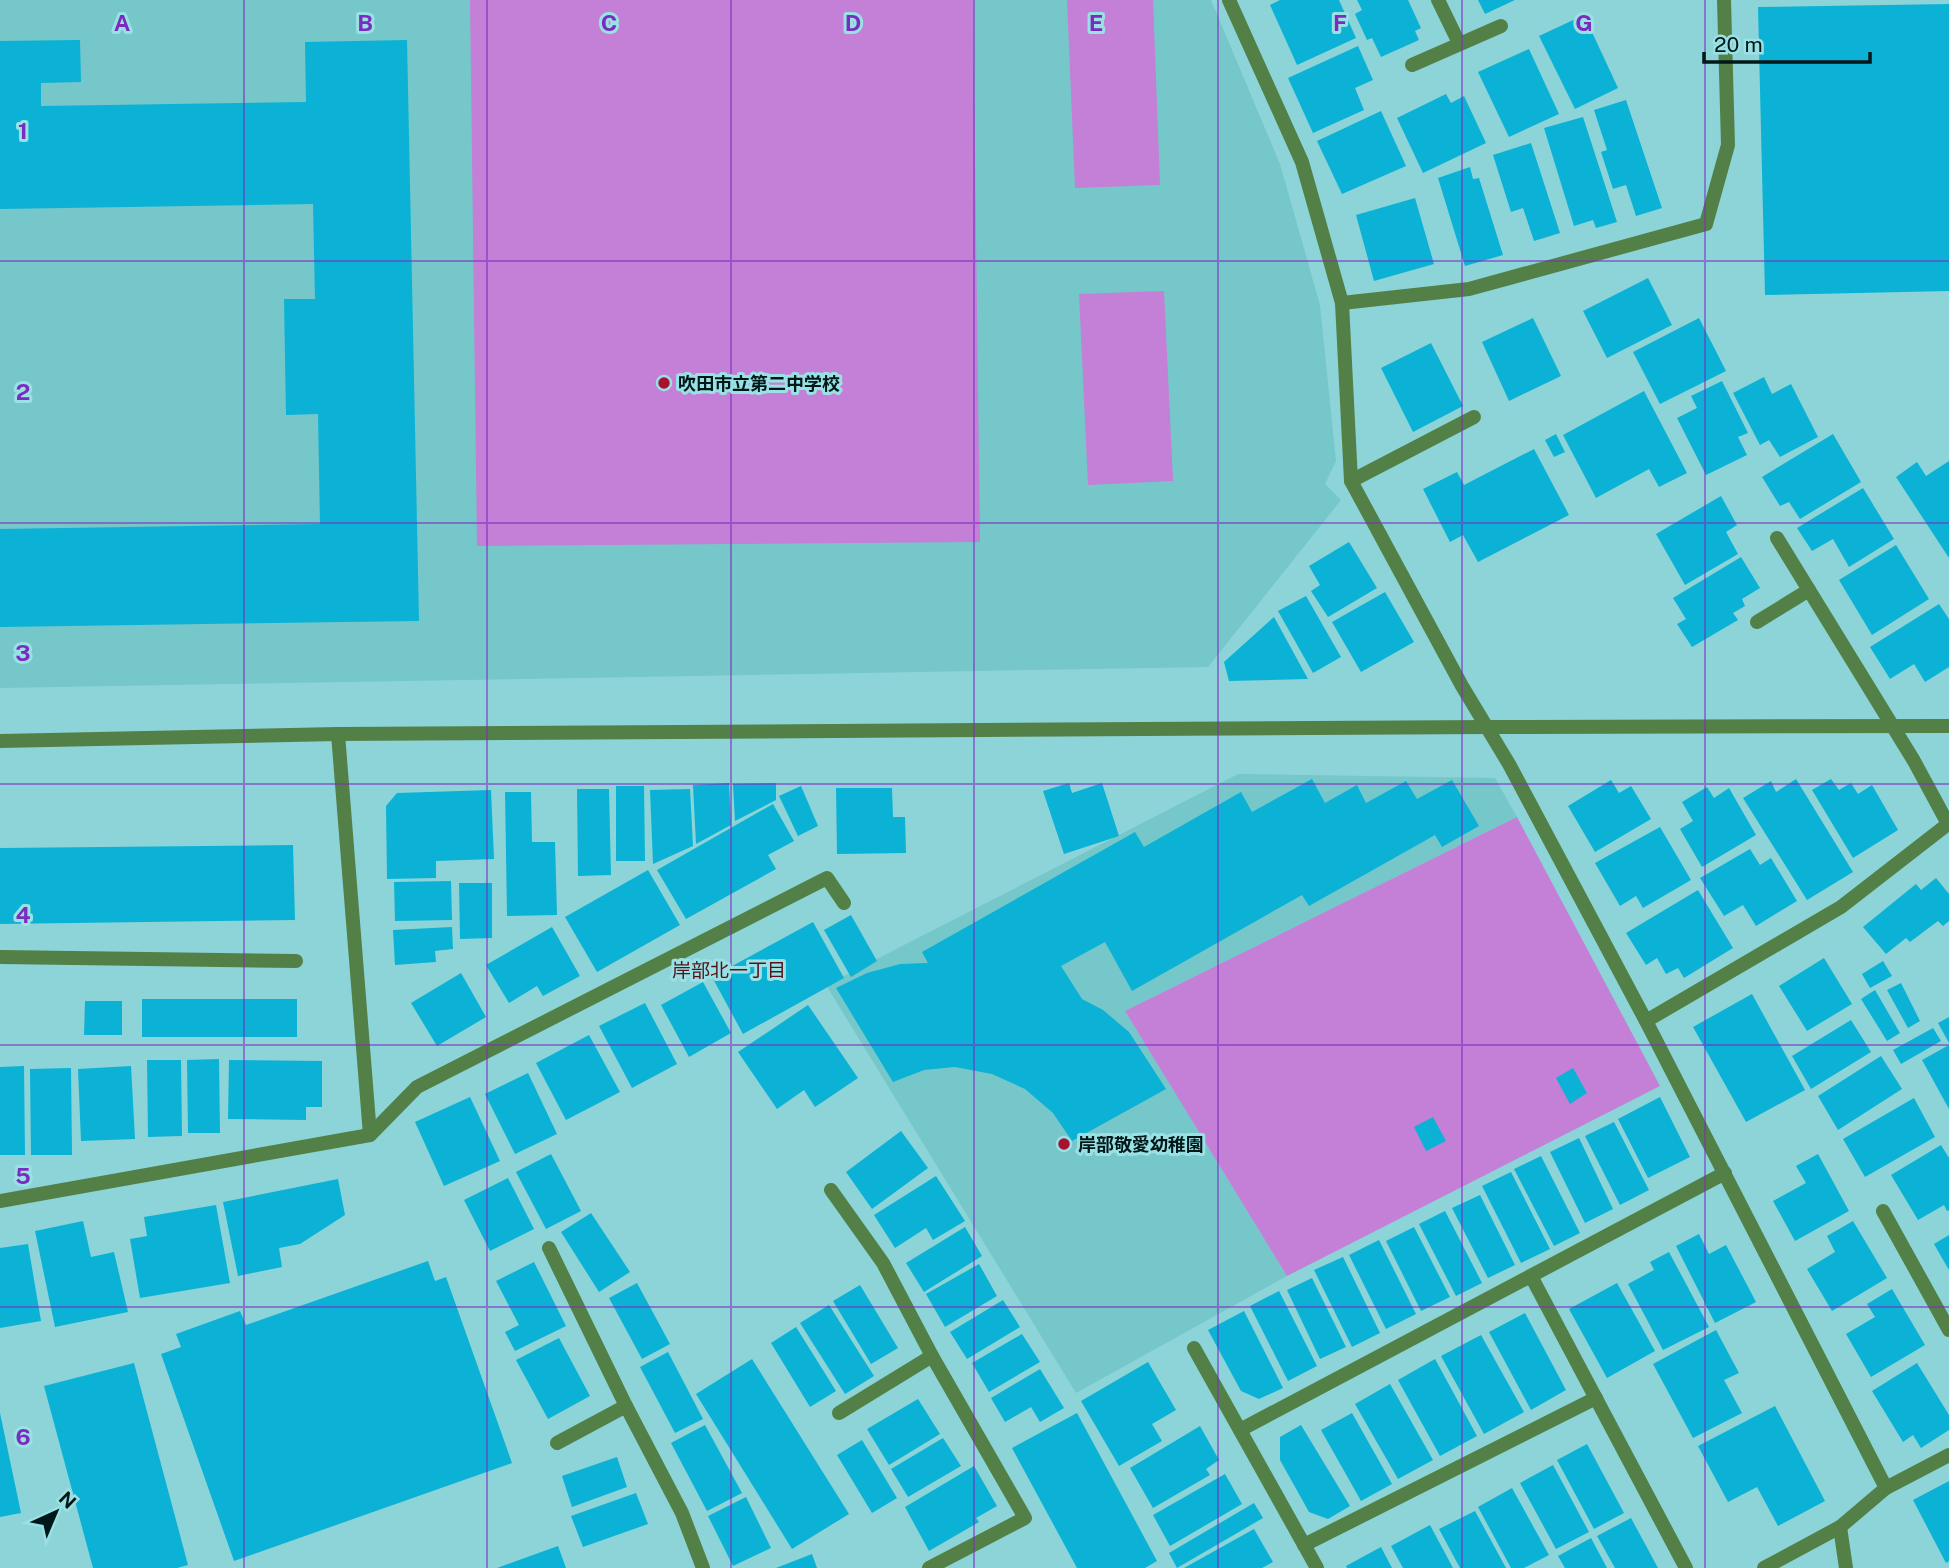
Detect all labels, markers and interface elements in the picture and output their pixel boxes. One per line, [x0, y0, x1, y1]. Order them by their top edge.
text: A [114, 9, 131, 36]
text: B [357, 9, 373, 36]
text: C [601, 9, 617, 36]
text: D [845, 9, 861, 36]
text: E [1089, 9, 1103, 36]
text: F [1333, 9, 1347, 36]
text: G [1575, 9, 1593, 36]
scale bar [1704, 21, 1870, 65]
text: 20 m [1714, 32, 1763, 57]
text: 1 [18, 117, 28, 144]
place label: 吹田市立第二中学校 [678, 373, 840, 394]
marker: 吹田市立第二中学校 [656, 375, 672, 391]
text: 2 [16, 378, 30, 405]
text: 3 [15, 639, 31, 666]
text: 4 [15, 901, 31, 928]
district label: 岸部北一丁目 [672, 959, 786, 981]
place label: 岸部敬愛幼稚園 [1078, 1134, 1204, 1155]
marker: 岸部敬愛幼稚園 [1056, 1136, 1072, 1152]
text: 5 [15, 1162, 31, 1189]
text: 6 [15, 1423, 31, 1450]
north arrow [21, 1477, 91, 1547]
text: N [55, 1487, 81, 1513]

